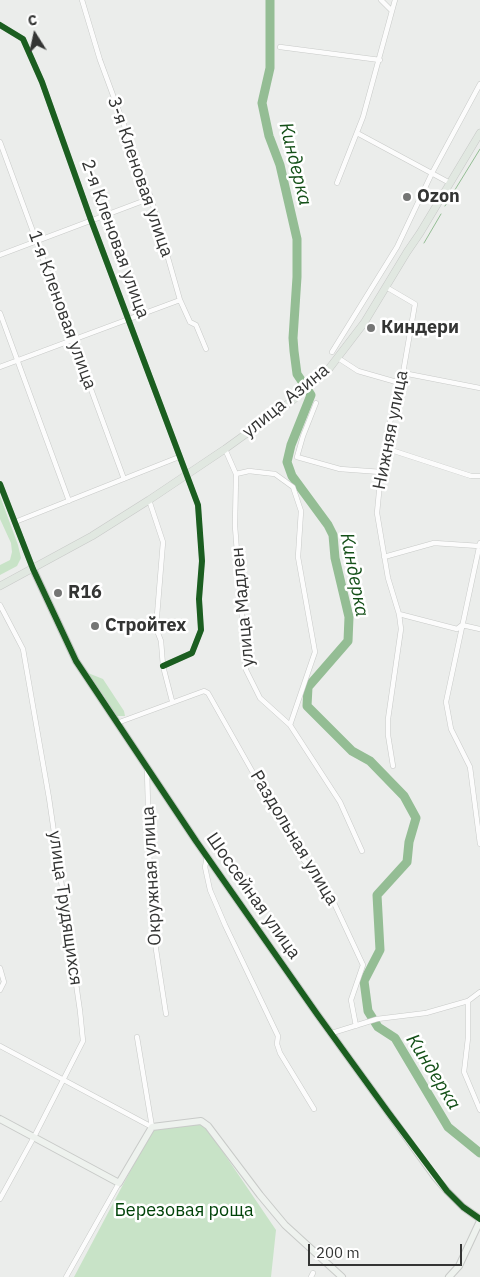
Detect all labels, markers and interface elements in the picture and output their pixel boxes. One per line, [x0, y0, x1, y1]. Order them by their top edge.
north arrow [10, 10, 60, 60]
text: С [26, 11, 38, 30]
street label: 3-я Кленовая улица [102, 94, 178, 260]
water label: Киндерка [274, 120, 316, 208]
street label: 2-я Кленовая улица [76, 156, 154, 322]
place label: Ozon [417, 186, 460, 208]
marker: Ozon [401, 191, 413, 203]
street label: 1-я Кленовая улица [23, 227, 101, 393]
place label: Киндери [381, 317, 459, 339]
marker: Киндери [365, 322, 377, 334]
street label: улица Азина [238, 359, 334, 443]
street label: Нижняя улица [369, 368, 413, 492]
water label: Киндерка [335, 531, 373, 619]
street label: улица Мадлен [227, 546, 259, 668]
place label: R16 [68, 582, 102, 604]
marker: R16 [52, 587, 64, 599]
place label: Стройтех [105, 615, 186, 637]
marker: Стройтех [89, 620, 101, 632]
street label: Раздольная улица [245, 767, 343, 909]
street label: Окружная улица [138, 806, 166, 946]
street label: улица Трудящихся [43, 829, 87, 987]
street label: Шоссейная улица [201, 829, 305, 963]
water label: Киндерка [401, 1030, 465, 1114]
park label: Березовая роща [114, 1200, 254, 1222]
scale bar [310, 1234, 464, 1266]
text: 200 m [316, 1243, 360, 1262]

